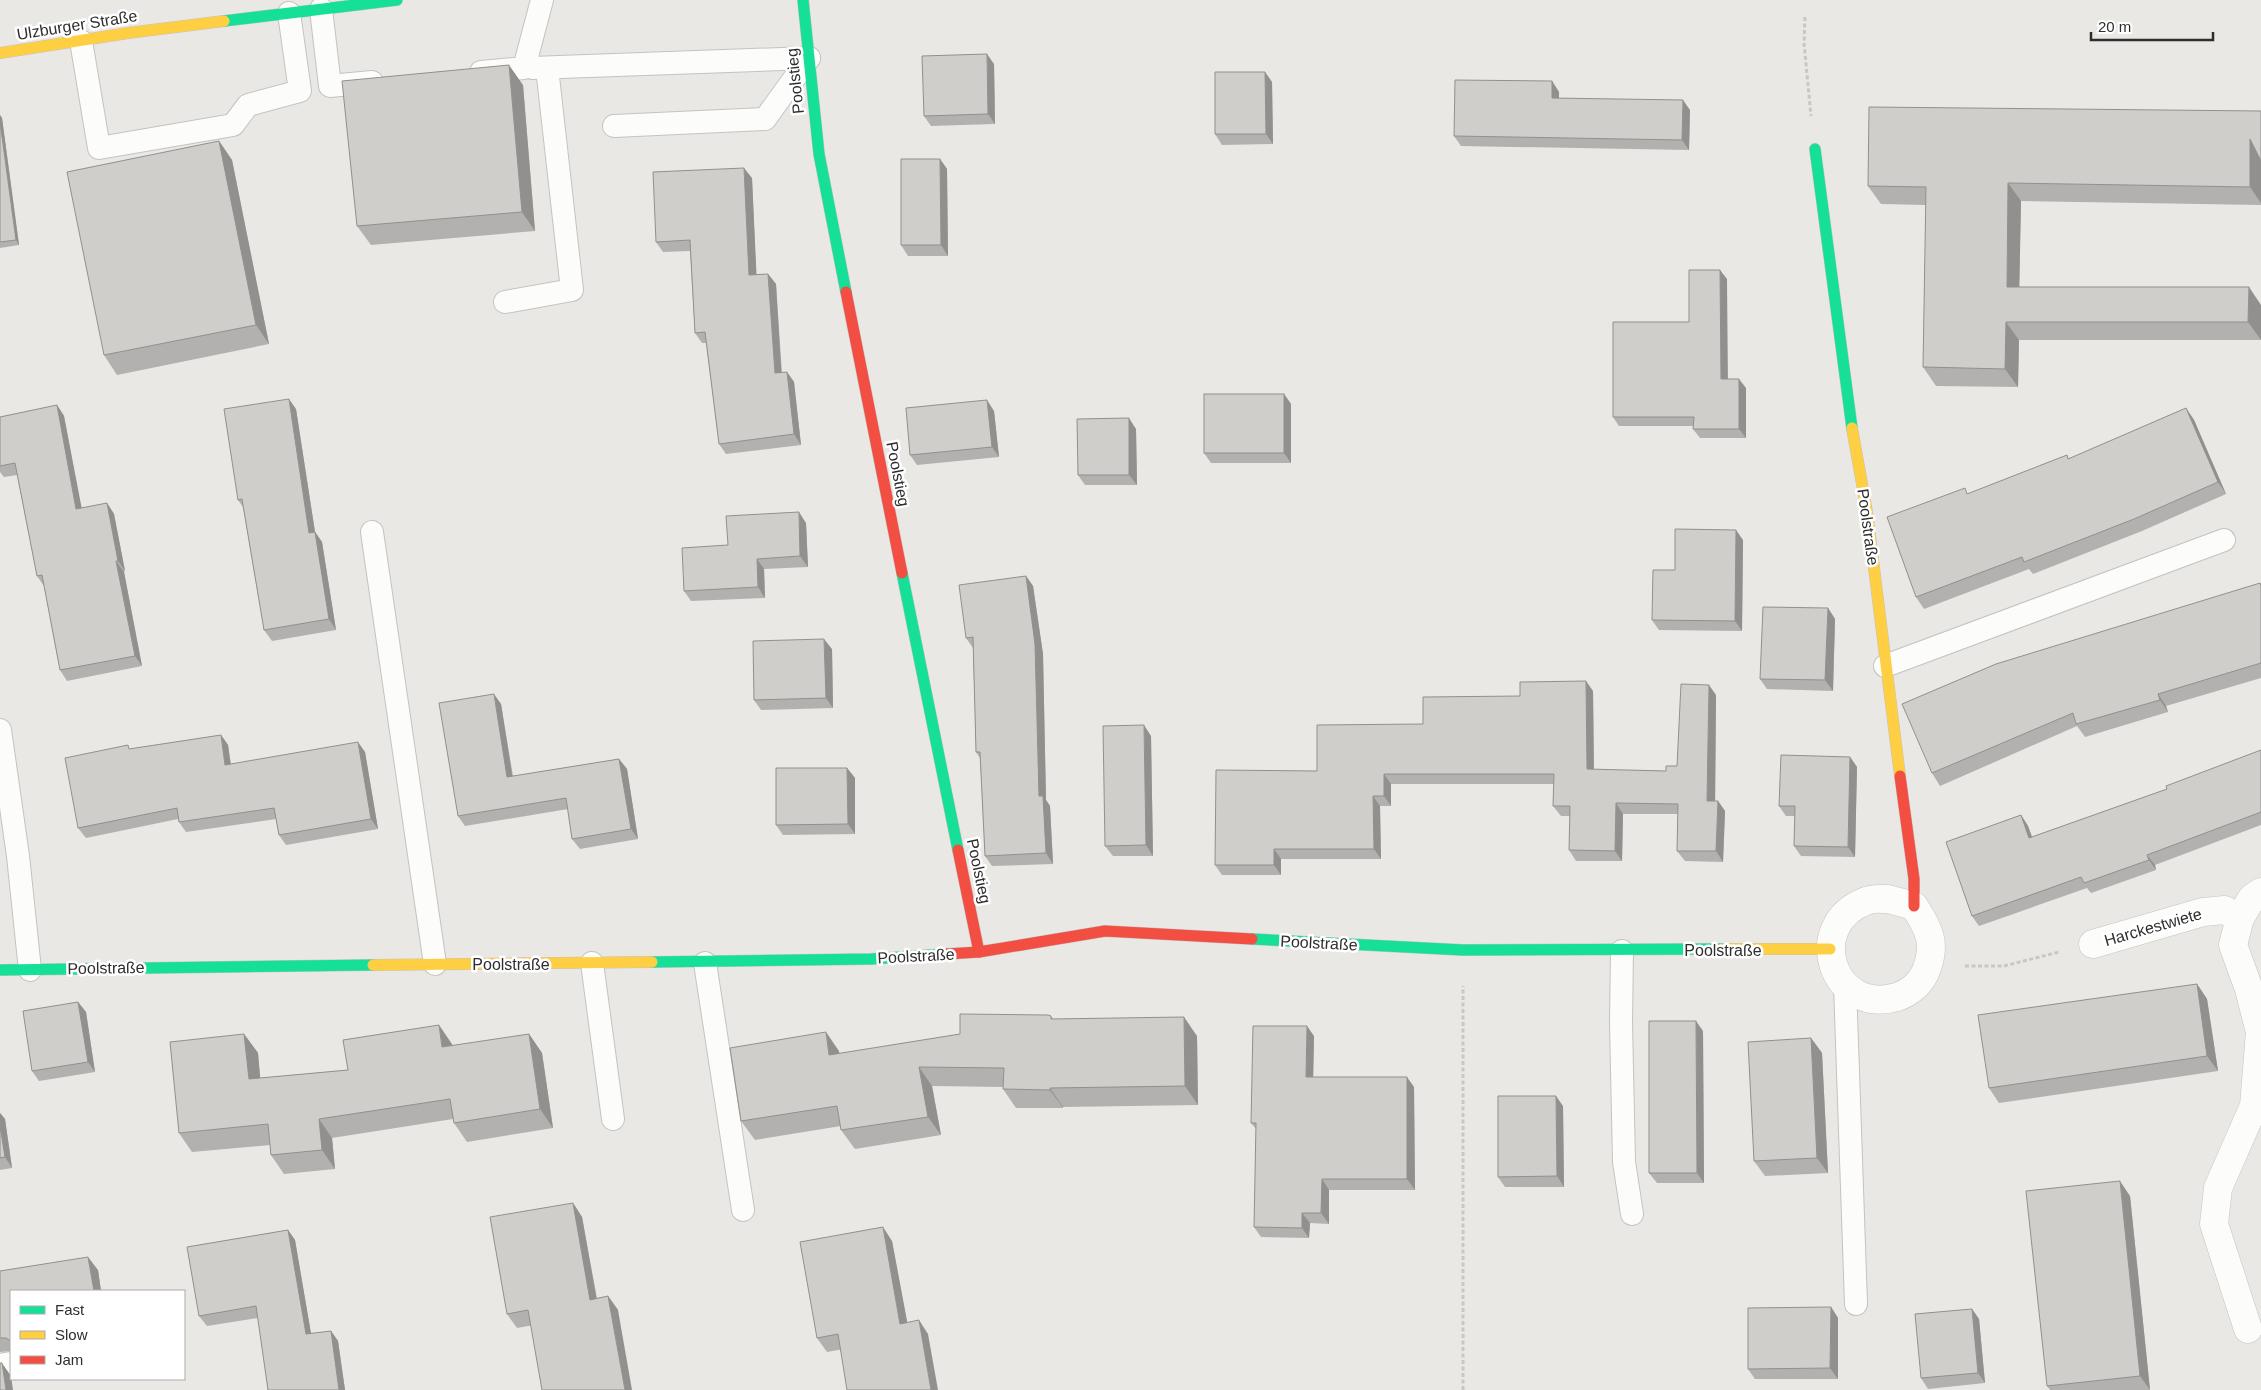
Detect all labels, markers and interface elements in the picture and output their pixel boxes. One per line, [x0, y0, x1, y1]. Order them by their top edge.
street label: Ulzburger Straße [16, 7, 139, 43]
scale bar [2091, 10, 2214, 42]
text: 20 m [2098, 18, 2131, 35]
street label: Poolstieg [783, 47, 807, 115]
street label: Poolstieg [883, 440, 913, 508]
street label: Poolstraße [1854, 488, 1882, 567]
street label: Poolstieg [964, 837, 994, 905]
street label: Harckestwiete [2102, 905, 2204, 949]
street label: Poolstraße [1280, 932, 1358, 954]
street label: Poolstraße [1684, 942, 1762, 959]
street label: Poolstraße [877, 945, 955, 967]
street label: Poolstraße [472, 956, 550, 973]
street label: Poolstraße [67, 959, 145, 977]
legend [10, 1290, 185, 1380]
text: Fast [55, 1301, 85, 1318]
text: Slow [55, 1326, 88, 1343]
text: Jam [55, 1351, 83, 1368]

